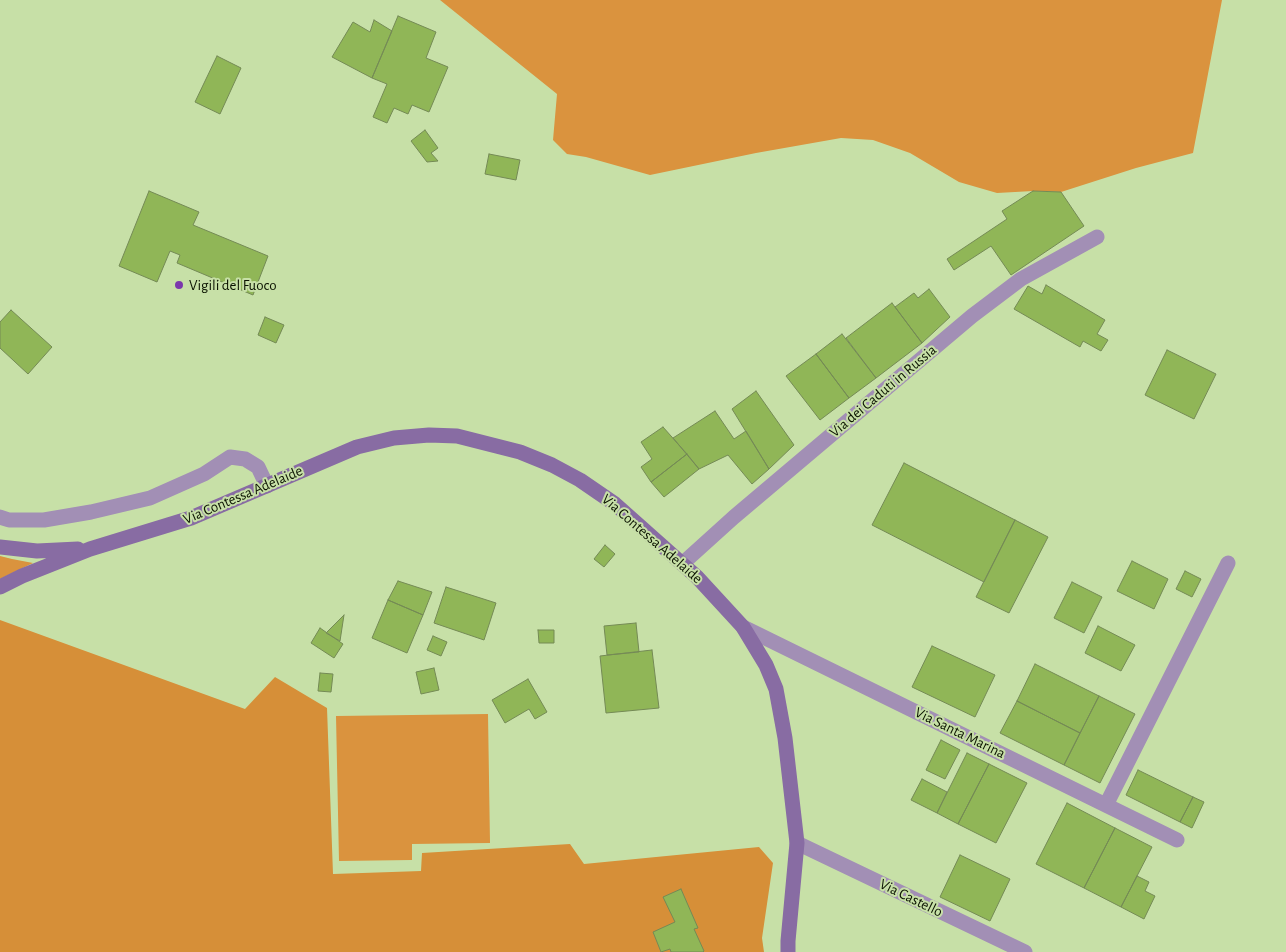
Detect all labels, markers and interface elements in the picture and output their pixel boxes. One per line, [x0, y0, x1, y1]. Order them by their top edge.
place label: Vigili del Fuoco [189, 276, 277, 294]
marker: Vigili del Fuoco [173, 279, 185, 291]
street label: Via dei Caduti in Russia [826, 341, 940, 441]
street label: Via Contessa Adelaide [181, 462, 305, 528]
street label: Via Contessa Adelaide [598, 490, 706, 588]
street label: Via Santa Marina [912, 703, 1008, 763]
street label: Via Castello [876, 875, 946, 921]

